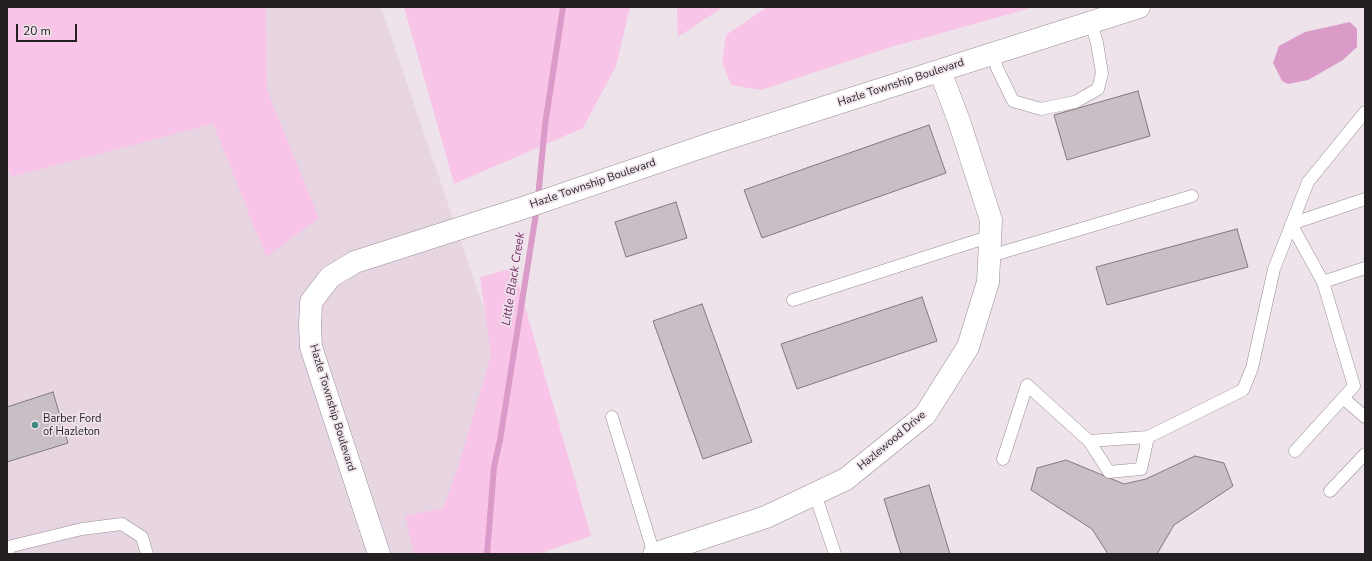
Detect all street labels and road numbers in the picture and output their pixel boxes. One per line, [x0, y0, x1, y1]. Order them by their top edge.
street label: Hazle Township Boulevard [836, 56, 966, 110]
street label: Hazle Township Boulevard [528, 156, 658, 212]
street label: Hazle Township Boulevard [306, 343, 358, 473]
street label: Hazlewood Drive [855, 409, 929, 473]

